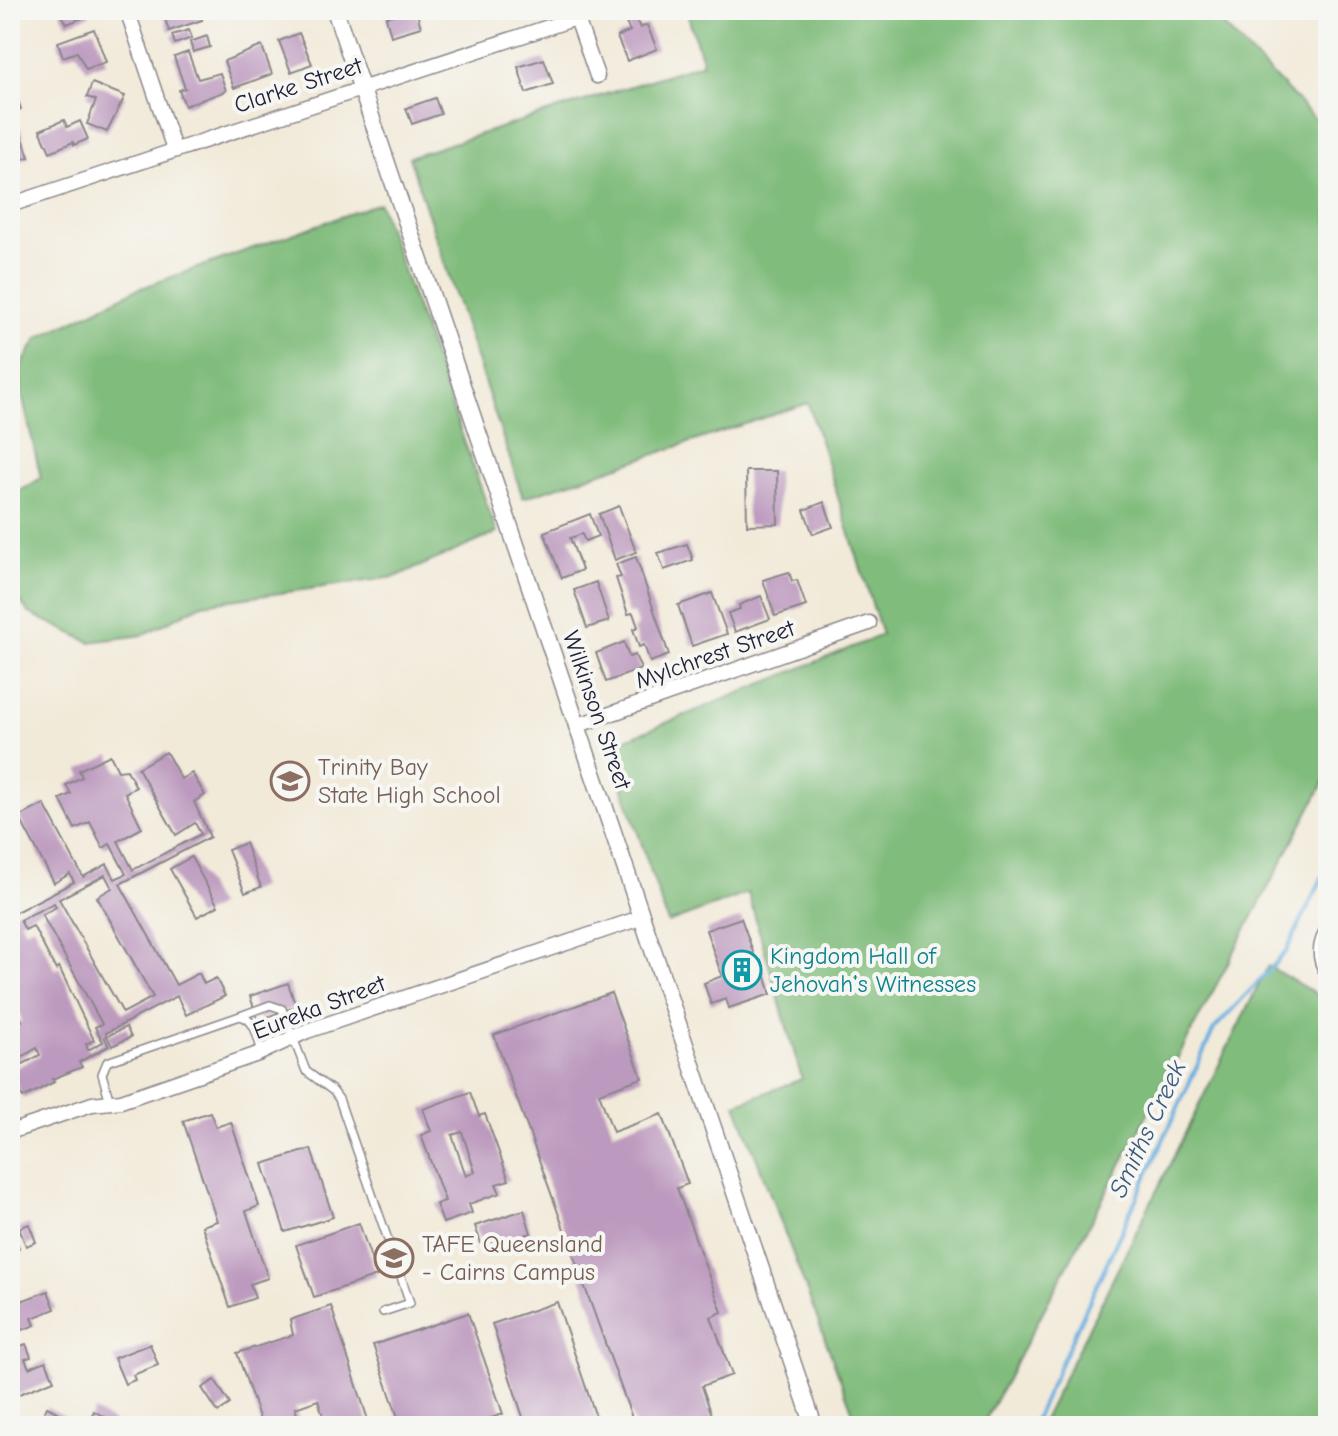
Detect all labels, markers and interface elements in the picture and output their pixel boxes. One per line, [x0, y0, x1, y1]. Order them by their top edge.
street label: Clarke Street [230, 51, 367, 119]
street label: Mylchrest Street [632, 613, 799, 694]
street label: Wilkinson Street [557, 627, 638, 794]
place label: Trinity Bay State High School [318, 753, 501, 809]
school or university icon: Trinity Bay State High School [269, 760, 311, 802]
place label: Kingdom Hall of Jehovah's Witnesses [770, 942, 976, 998]
building icon: Kingdom Hall of Jehovah's Witnesses [721, 949, 763, 991]
street label: Eureka Street [249, 969, 390, 1045]
water label: Smiths Creek [1103, 1055, 1193, 1202]
place label: TAFE Queensland - Cairns Campus [422, 1230, 603, 1286]
school or university icon: TAFE Queensland - Cairns Campus [373, 1237, 415, 1279]

